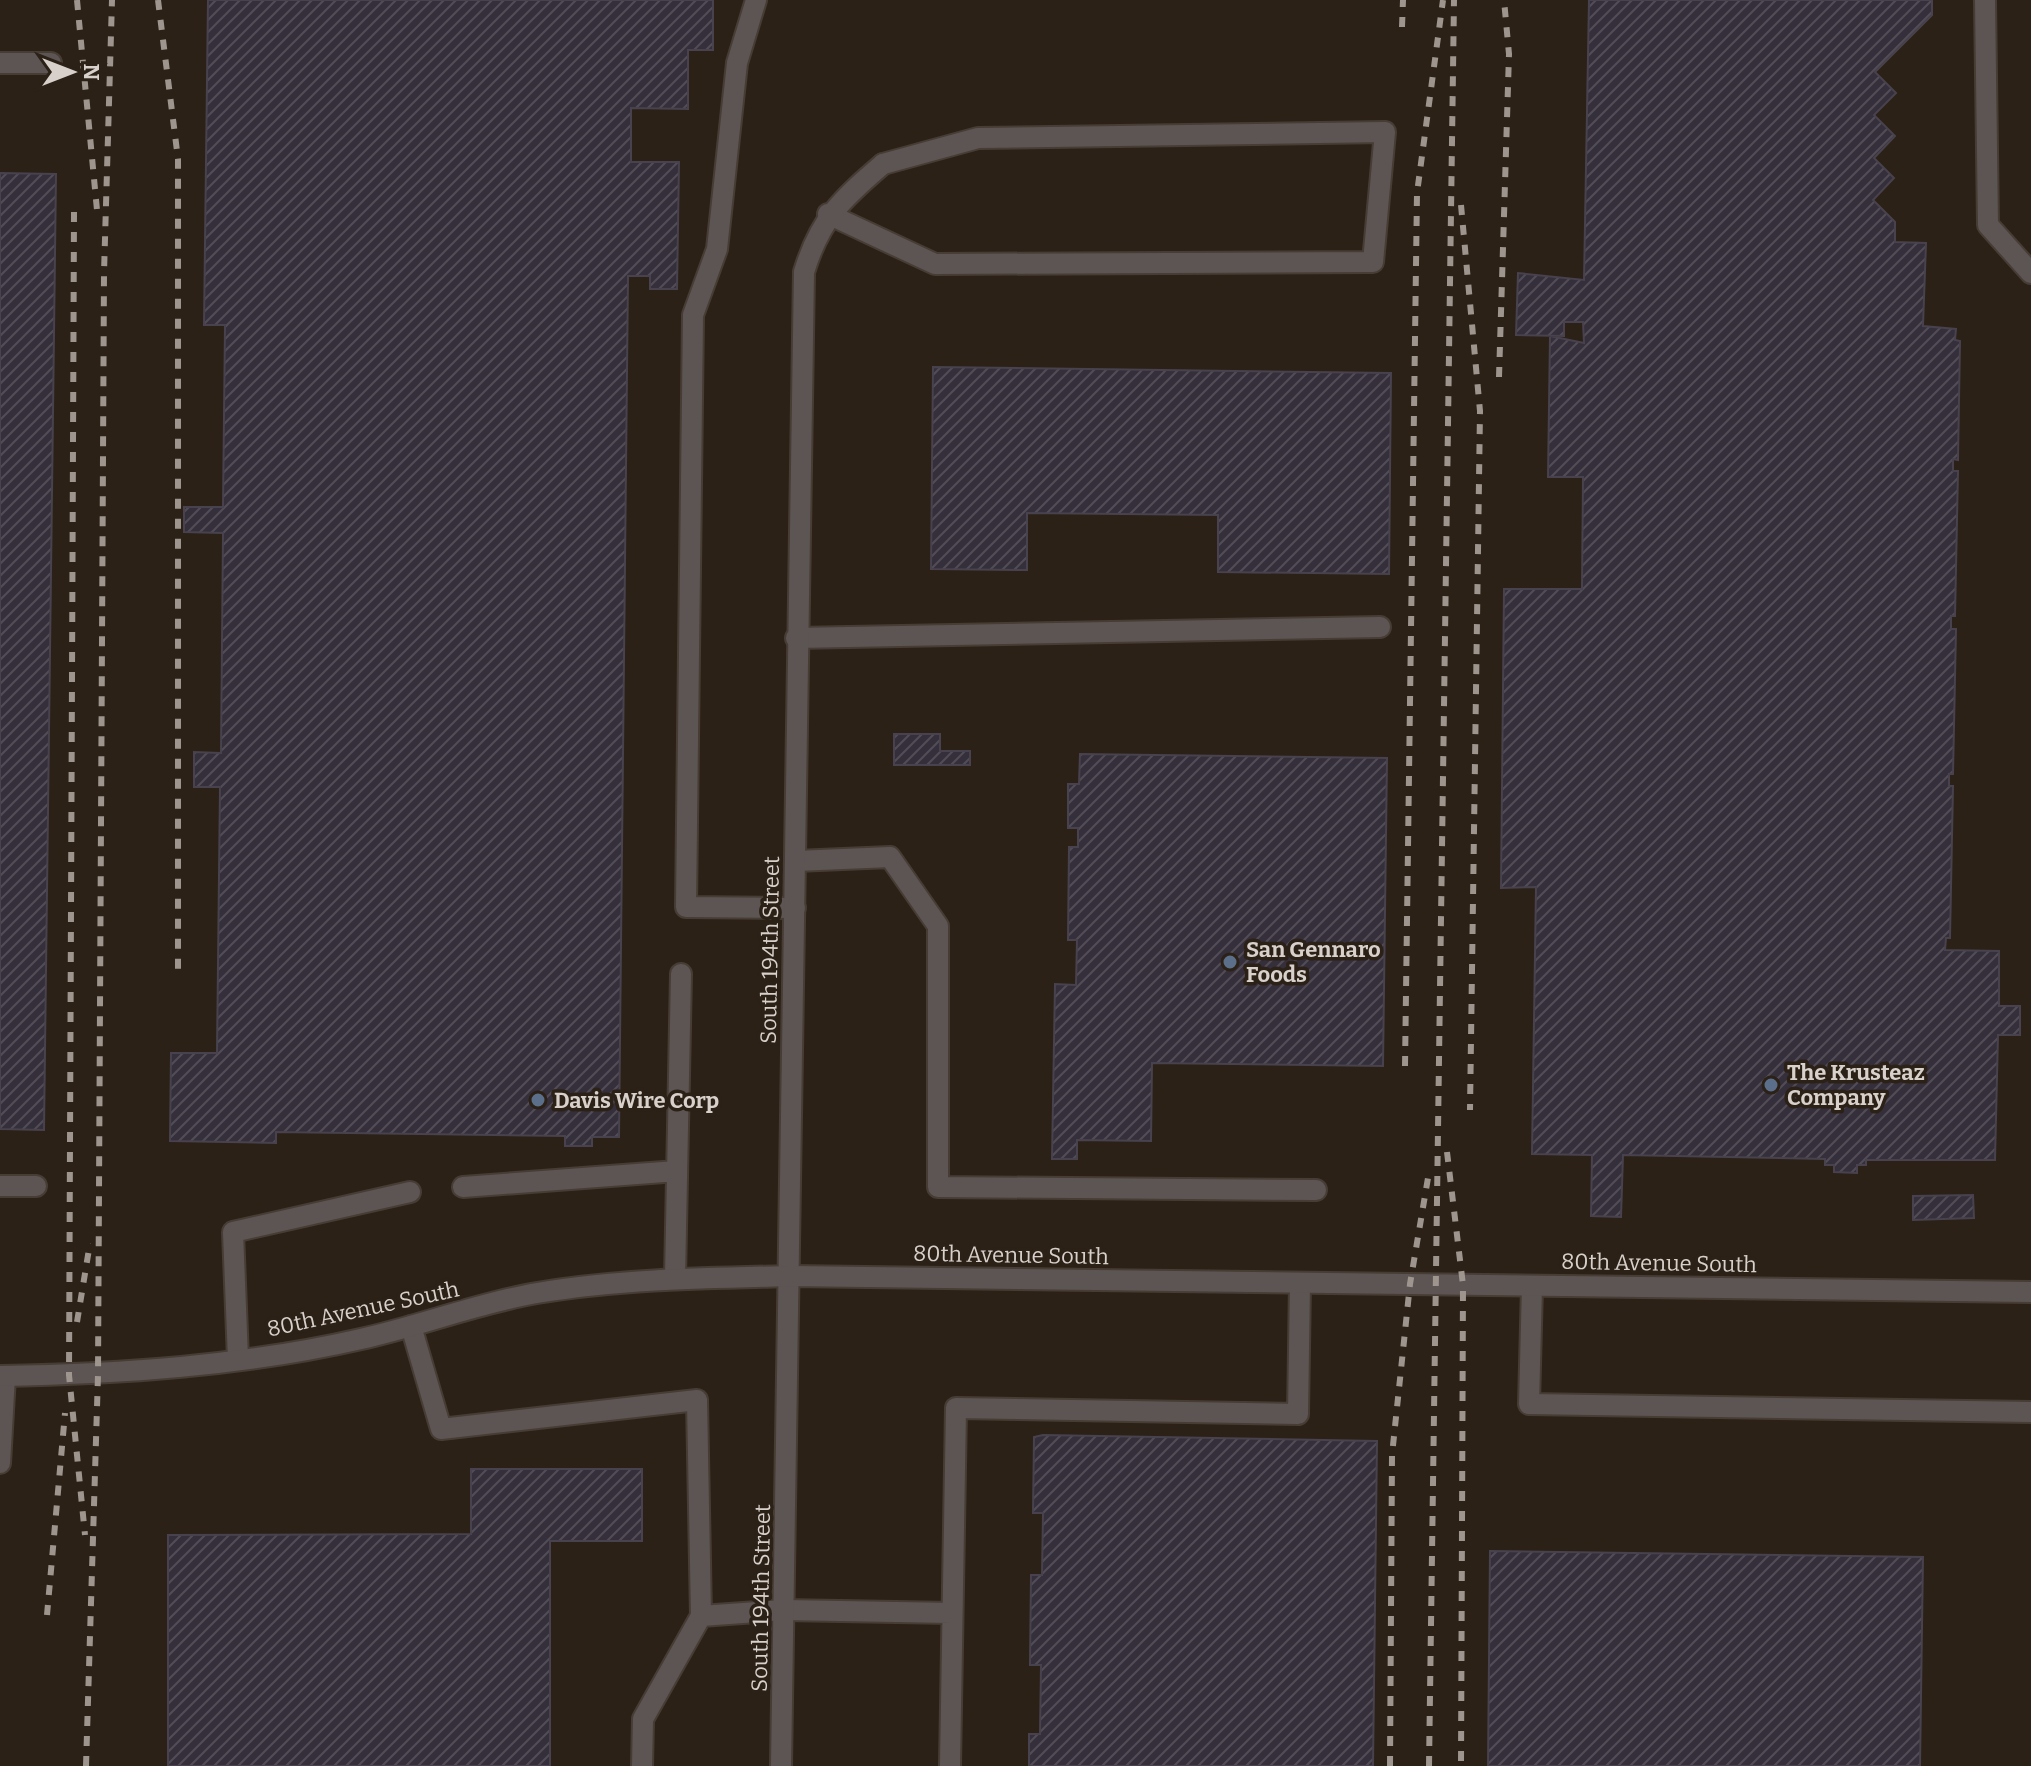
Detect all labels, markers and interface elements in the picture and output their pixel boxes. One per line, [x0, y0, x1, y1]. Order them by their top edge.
north arrow [32, 32, 112, 112]
text: N [78, 64, 105, 81]
street label: South 194th Street [755, 856, 785, 1044]
place label: San Gennaro Foods [1246, 936, 1381, 988]
marker: San Gennaro Foods [1221, 953, 1239, 971]
place label: The Krusteaz Company [1787, 1059, 1925, 1111]
marker: The Krusteaz Company [1762, 1076, 1780, 1094]
place label: Davis Wire Corp [554, 1087, 719, 1114]
marker: Davis Wire Corp [529, 1091, 547, 1109]
street label: 80th Avenue South [913, 1240, 1109, 1270]
street label: 80th Avenue South [1561, 1248, 1757, 1278]
street label: 80th Avenue South [265, 1275, 462, 1343]
street label: South 194th Street [746, 1504, 776, 1692]

